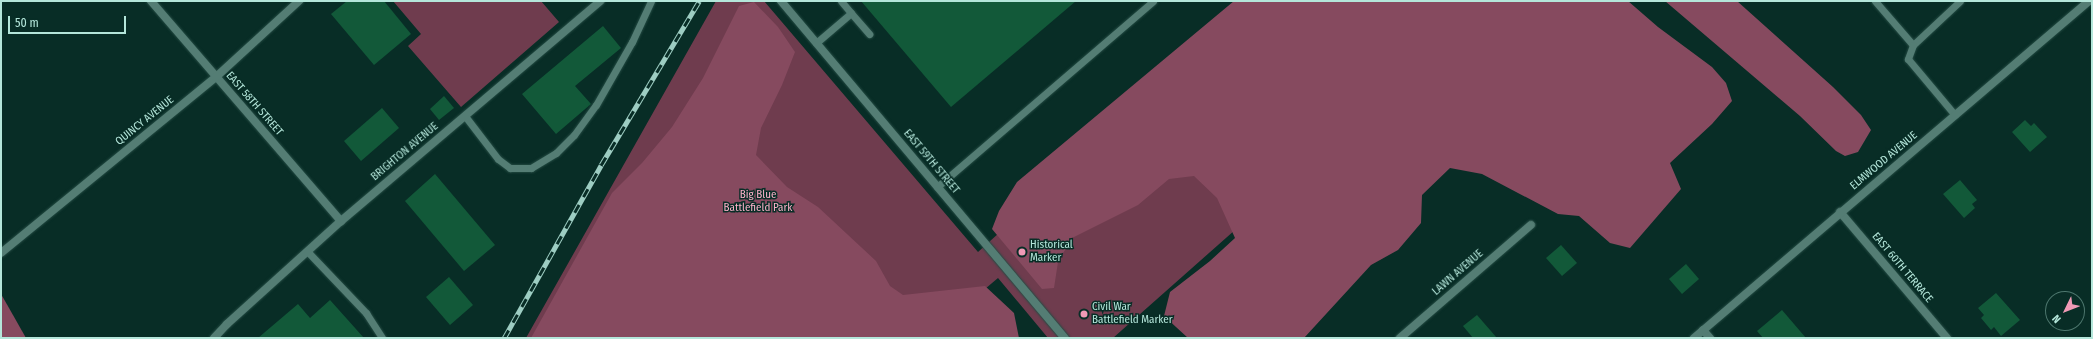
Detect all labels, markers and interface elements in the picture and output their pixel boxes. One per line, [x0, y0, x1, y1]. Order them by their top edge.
scale bar [10, 8, 128, 34]
text: 50 m [15, 16, 39, 30]
street label: EAST 58TH STREET [223, 69, 285, 139]
street label: QUINCY AVENUE [113, 94, 177, 148]
street label: BRIGHTON AVENUE [369, 120, 441, 184]
street label: EAST 59TH STREET [900, 127, 962, 197]
street label: ELMWOOD AVENUE [1848, 129, 1920, 193]
park label: Big Blue Battlefield Park [724, 189, 792, 215]
street label: EAST 60TH TERRACE [1869, 230, 1935, 306]
place label: Historical Marker [1030, 239, 1073, 265]
marker: Historical Marker [1017, 247, 1027, 257]
street label: LAWN AVENUE [1430, 247, 1486, 299]
north arrow [2045, 291, 2085, 331]
place label: Civil War Battlefield Marker [1092, 301, 1173, 327]
marker: Civil War Battlefield Marker [1079, 309, 1089, 319]
text: N [2050, 312, 2064, 326]

